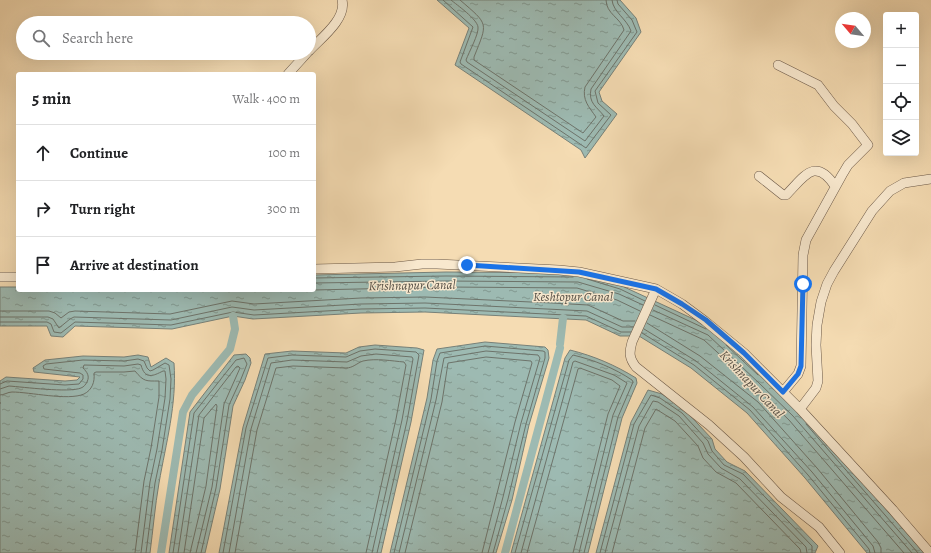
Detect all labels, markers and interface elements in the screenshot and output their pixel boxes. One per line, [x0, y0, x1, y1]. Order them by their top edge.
north arrow [835, 12, 871, 48]
map controls [883, 12, 919, 156]
button: + [883, 12, 919, 48]
search box [16, 16, 316, 60]
icon: search [30, 27, 52, 49]
text: Search here [62, 28, 133, 48]
button: − [883, 48, 919, 84]
button: locate [883, 84, 919, 120]
text: 5 min [32, 87, 71, 110]
text: Walk · 400 m [232, 90, 300, 107]
button: layers [883, 120, 919, 156]
icon: ahead [32, 142, 54, 164]
text: Continue [70, 143, 128, 163]
text: 100 m [268, 144, 300, 161]
icon: right [32, 198, 54, 220]
text: Turn right [70, 199, 135, 219]
text: 300 m [267, 200, 300, 217]
icon: arrive [32, 254, 54, 276]
text: Arrive at destination [70, 255, 199, 275]
route end [458, 256, 476, 274]
route start [794, 275, 812, 293]
water label: Krishnapur Canal [368, 276, 457, 294]
water label: Keshtopur Canal [533, 288, 614, 305]
water label: Krishnapur Canal [716, 346, 788, 422]

